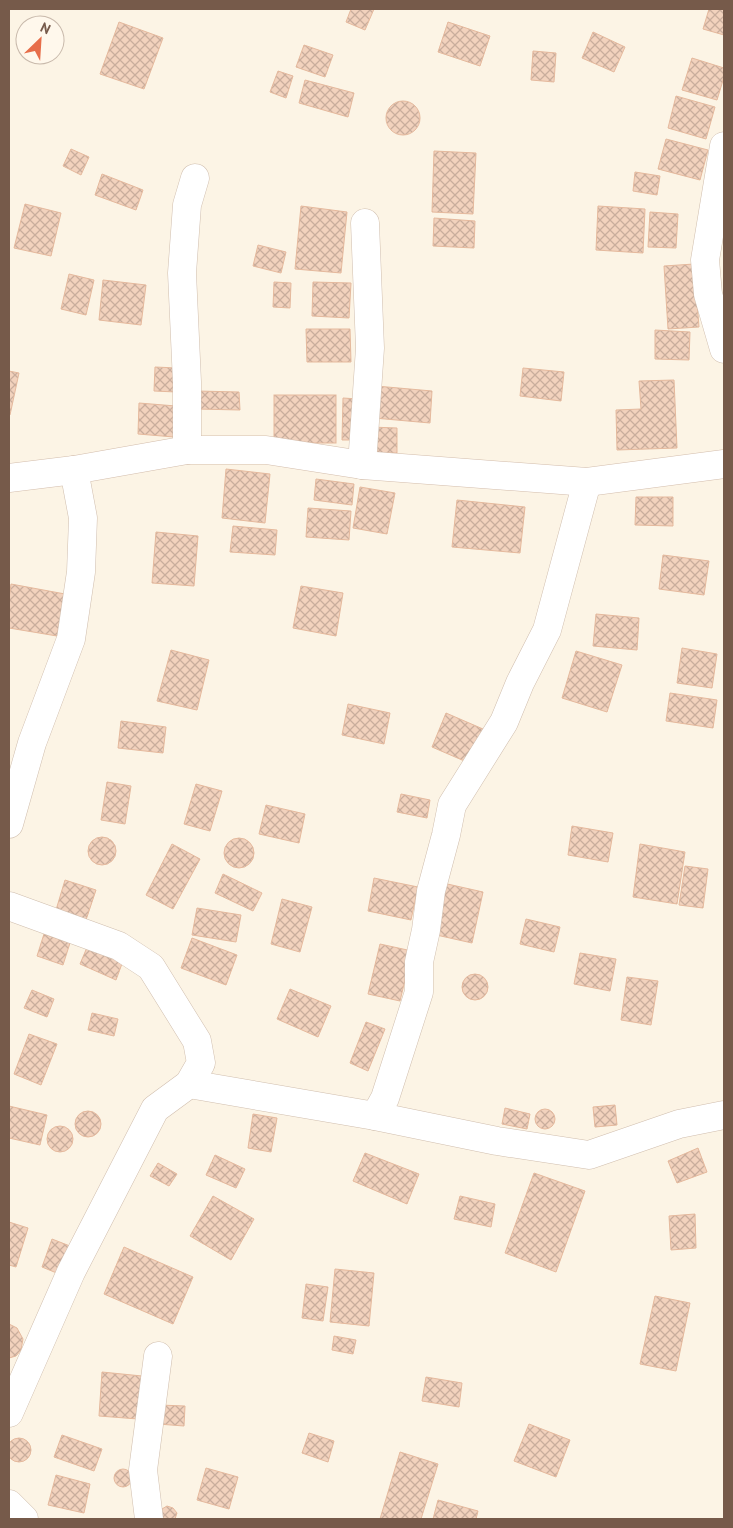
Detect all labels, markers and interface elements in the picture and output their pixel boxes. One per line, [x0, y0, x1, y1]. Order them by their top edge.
north arrow [15, 15, 65, 65]
text: N [38, 18, 53, 38]

